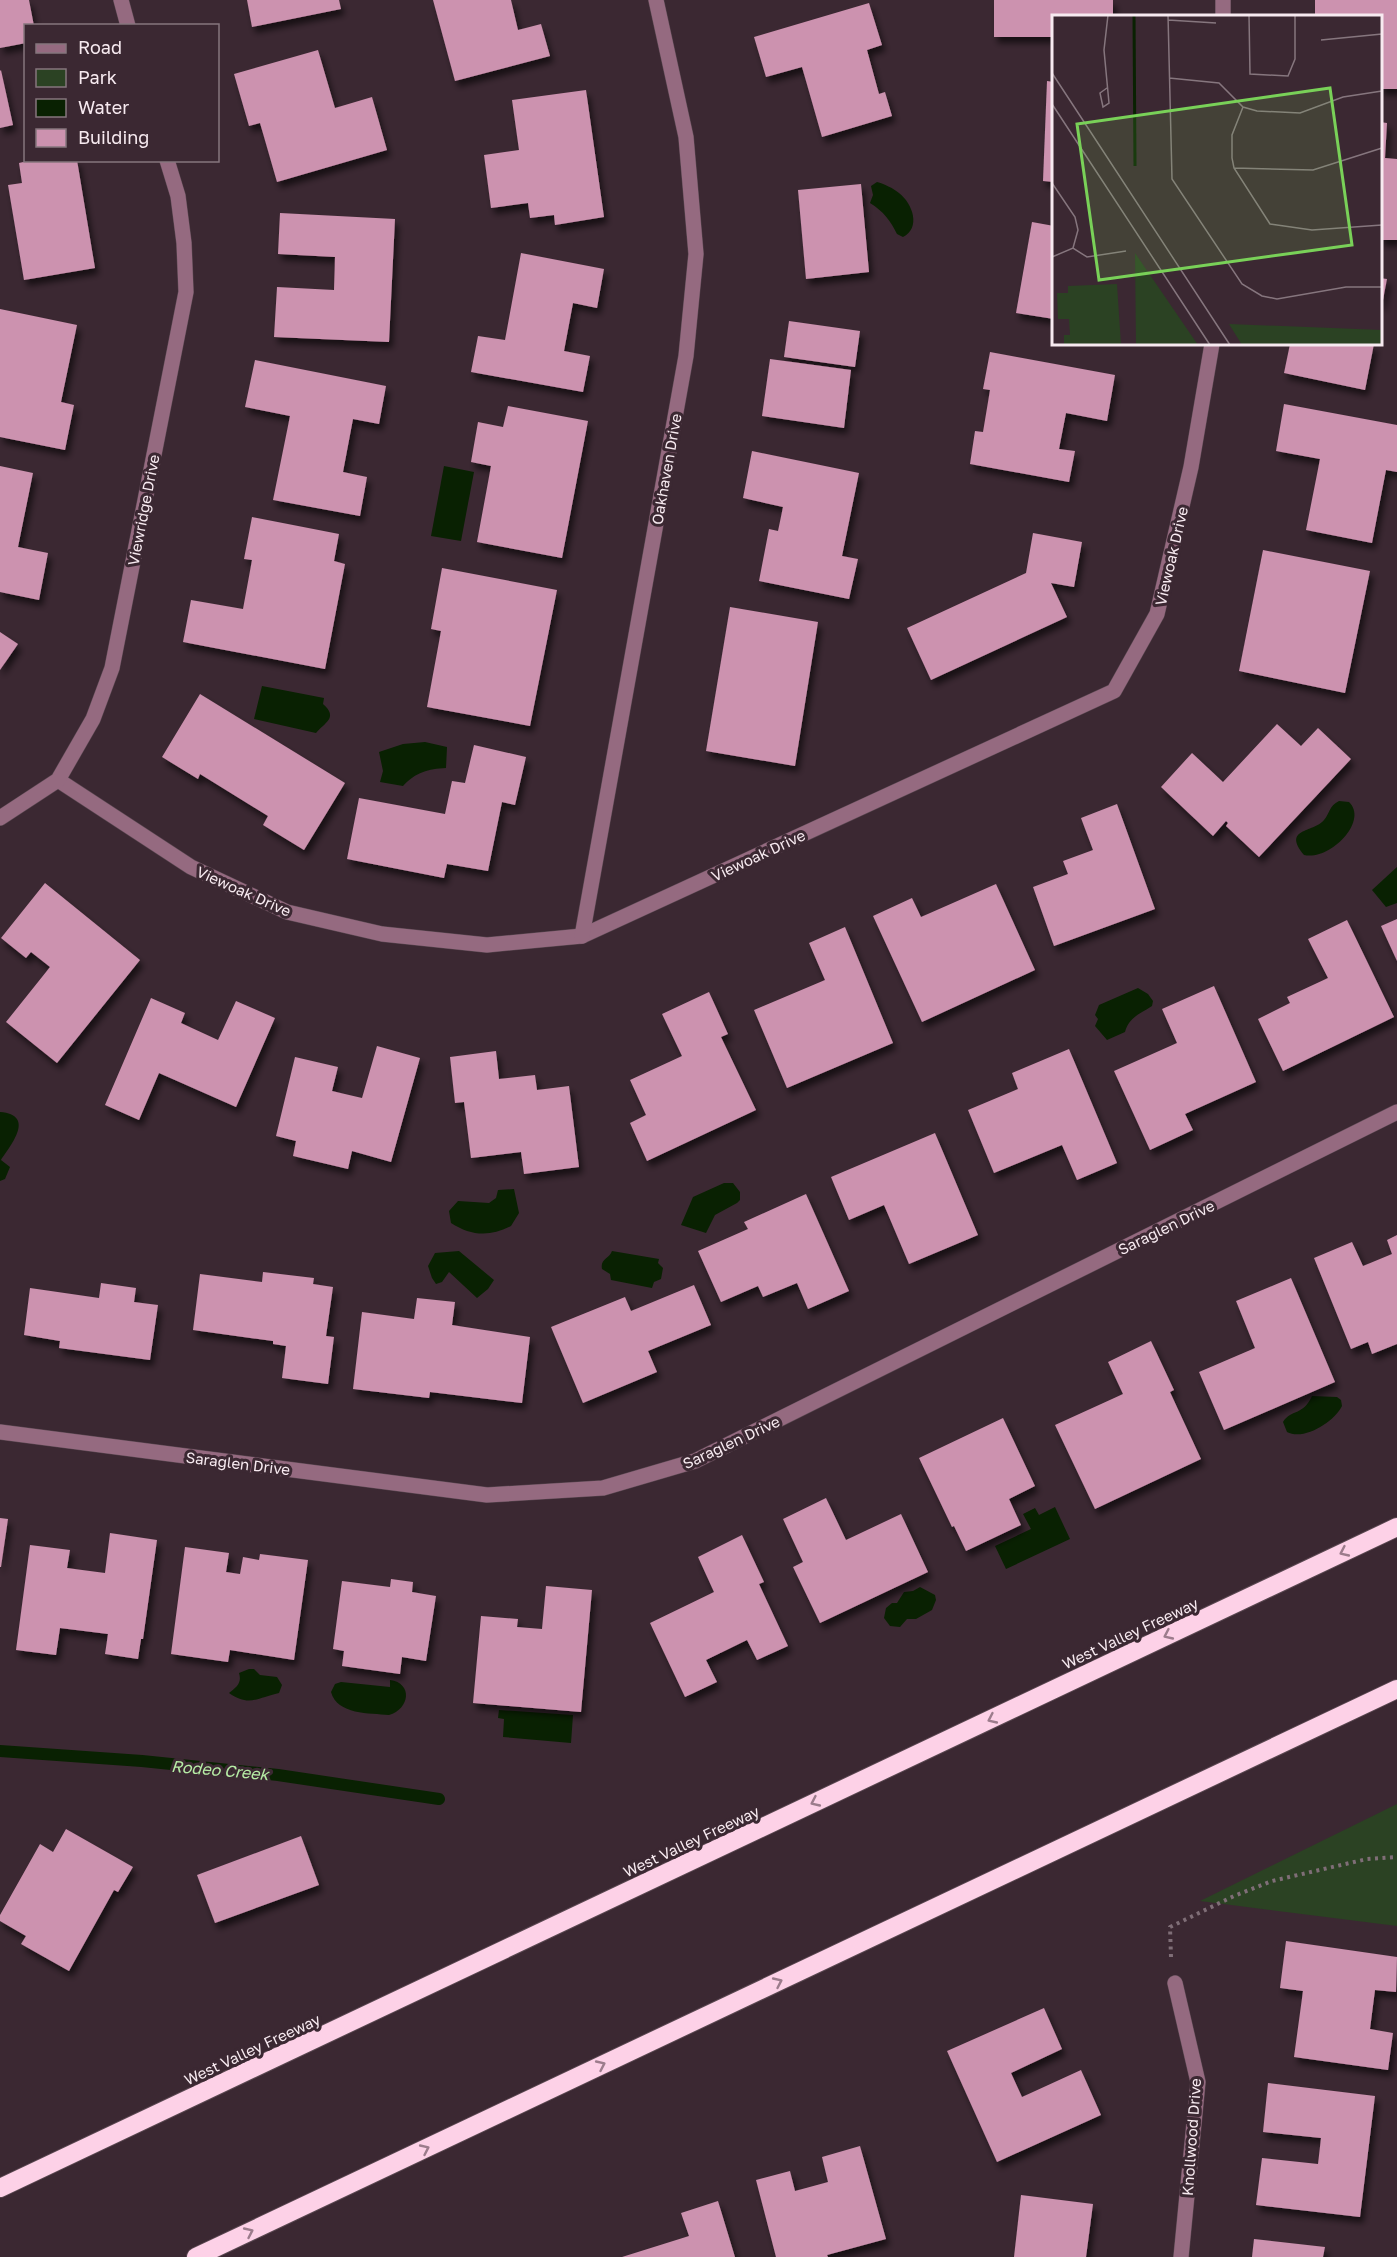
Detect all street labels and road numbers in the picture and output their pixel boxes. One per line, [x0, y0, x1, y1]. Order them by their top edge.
street label: Oakhaven Drive [647, 412, 685, 526]
street label: Viewridge Drive [123, 453, 163, 567]
street label: Viewoak Drive [1151, 504, 1191, 607]
street label: Viewoak Drive [708, 825, 808, 885]
street label: Viewoak Drive [194, 862, 294, 920]
street label: Saraglen Drive [1115, 1196, 1217, 1258]
street label: Saraglen Drive [680, 1412, 783, 1472]
street label: Saraglen Drive [185, 1448, 291, 1478]
street label: West Valley Freeway [1059, 1593, 1201, 1672]
street label: West Valley Freeway [620, 1801, 762, 1880]
street label: West Valley Freeway [181, 2009, 323, 2088]
street label: Knollwood Drive [1178, 2077, 1204, 2197]

